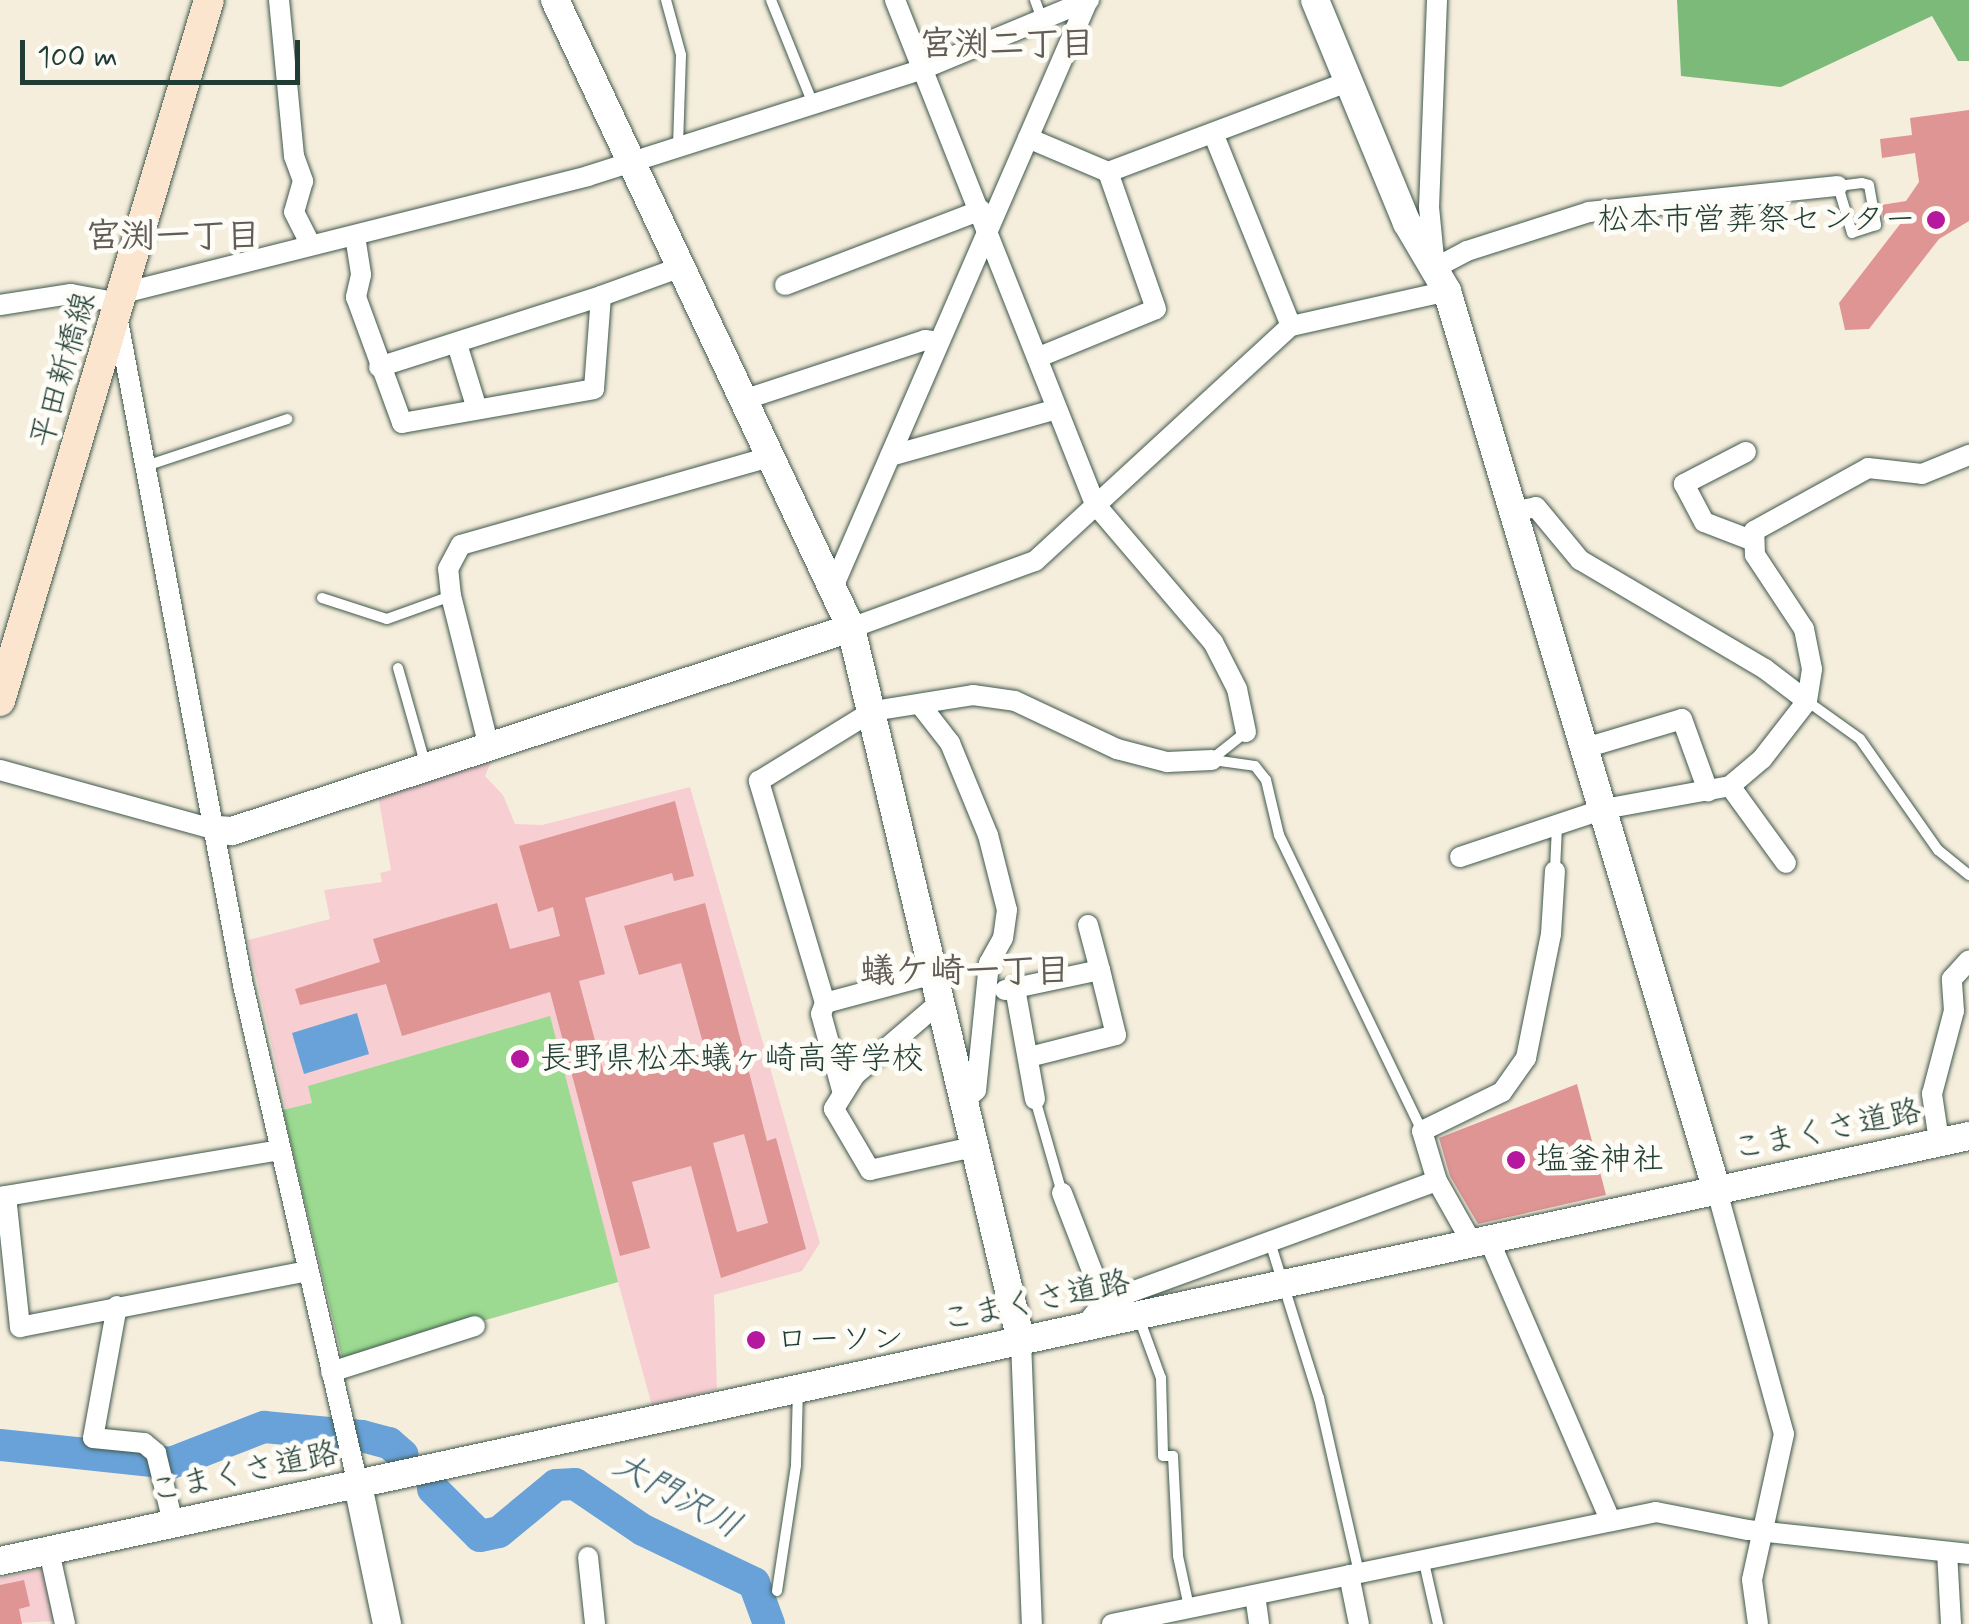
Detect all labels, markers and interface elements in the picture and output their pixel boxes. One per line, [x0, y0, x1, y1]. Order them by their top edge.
scale bar [25, 20, 305, 82]
district label: 宮渕二丁目 [920, 24, 1094, 66]
text: 100 m [37, 38, 118, 77]
place label: 松本市営葬祭センター [1596, 201, 1916, 239]
marker: 松本市営葬祭センター [1925, 209, 1947, 231]
district label: 宮渕一丁目 [86, 216, 260, 258]
street label: 平田新橋線 [23, 288, 105, 452]
district label: 蟻ケ崎一丁目 [860, 951, 1070, 993]
place label: 長野県松本蟻ヶ崎高等学校 [540, 1040, 924, 1078]
marker: 長野県松本蟻ヶ崎高等学校 [509, 1048, 531, 1070]
street label: こまくさ道路 [1729, 1092, 1925, 1170]
place label: 塩釜神社 [1536, 1141, 1664, 1179]
marker: 塩釜神社 [1505, 1149, 1527, 1171]
street label: こまくさ道路 [938, 1263, 1134, 1341]
place label: ローソン [776, 1321, 904, 1359]
marker: ローソン [745, 1329, 767, 1351]
street label: こまくさ道路 [146, 1434, 342, 1512]
water label: 大門沢川 [606, 1444, 748, 1548]

